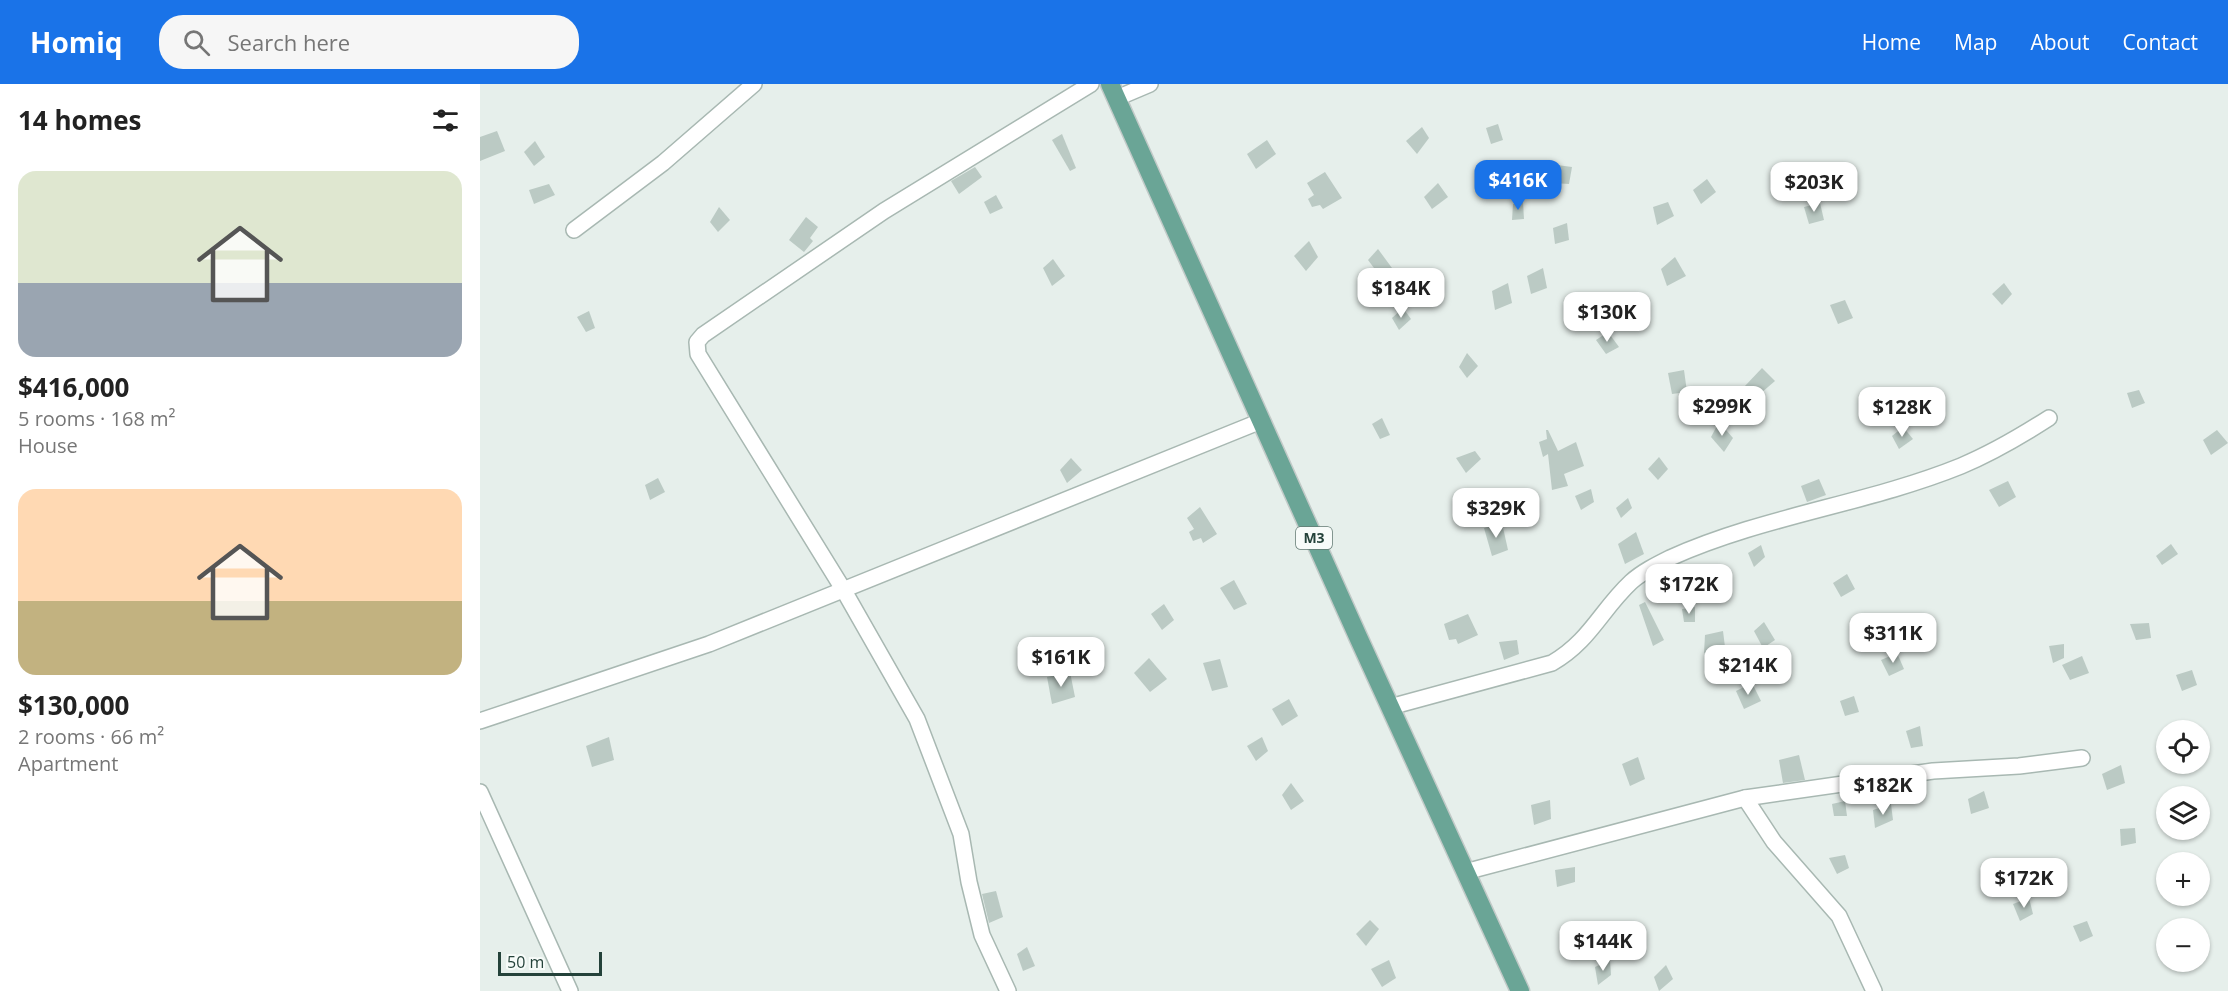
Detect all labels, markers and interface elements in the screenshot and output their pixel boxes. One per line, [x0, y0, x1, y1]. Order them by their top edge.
search box [159, 15, 579, 69]
text: Homiq [30, 23, 123, 61]
icon: search [180, 26, 213, 59]
text: Search here [228, 27, 350, 57]
text: Home [1862, 28, 1921, 56]
text: Map [1954, 28, 1997, 56]
text: About [2030, 28, 2090, 56]
text: Contact [2123, 28, 2198, 56]
text: 14 homes [18, 102, 142, 138]
icon: filters [429, 104, 462, 137]
pin: $416K [1476, 160, 1560, 211]
pin: $203K [1772, 162, 1856, 213]
text: $416K [1488, 166, 1548, 193]
text: $203K [1784, 168, 1844, 195]
icon: home [186, 210, 294, 318]
pin: $184K [1359, 268, 1443, 319]
text: $184K [1371, 274, 1431, 301]
pin: $130K [1565, 292, 1649, 343]
text: $130K [1577, 298, 1637, 325]
text: $416,000 [18, 369, 129, 405]
pin: $299K [1680, 386, 1764, 437]
pin: $128K [1860, 387, 1944, 438]
text: $299K [1692, 392, 1752, 419]
text: $128K [1872, 393, 1932, 420]
text: 5 rooms · 168 m² [18, 405, 176, 432]
text: House [18, 432, 78, 459]
pin: $329K [1454, 488, 1538, 539]
text: $329K [1466, 494, 1526, 521]
road number: M3 [1296, 527, 1332, 549]
icon: home [186, 528, 294, 636]
pin: $172K [1647, 564, 1731, 615]
text: $172K [1659, 570, 1719, 597]
pin: $311K [1851, 613, 1935, 664]
text: $311K [1863, 619, 1923, 646]
pin: $161K [1019, 637, 1103, 688]
text: $161K [1031, 643, 1091, 670]
pin: $214K [1706, 645, 1790, 696]
text: $214K [1718, 651, 1778, 678]
text: $130,000 [18, 687, 129, 723]
map controls [2156, 720, 2210, 972]
button: locate [2156, 720, 2210, 774]
text: 2 rooms · 66 m² [18, 723, 164, 750]
text: Apartment [18, 750, 118, 777]
pin: $182K [1841, 765, 1925, 816]
text: $182K [1853, 771, 1913, 798]
button: layers [2156, 786, 2210, 840]
button: + [2156, 852, 2210, 906]
pin: $172K [1982, 858, 2066, 909]
text: $172K [1994, 864, 2054, 891]
button: − [2156, 918, 2210, 972]
pin: $144K [1561, 921, 1645, 972]
text: $144K [1573, 927, 1633, 954]
scale bar [498, 949, 602, 976]
text: 50 m [507, 951, 544, 973]

